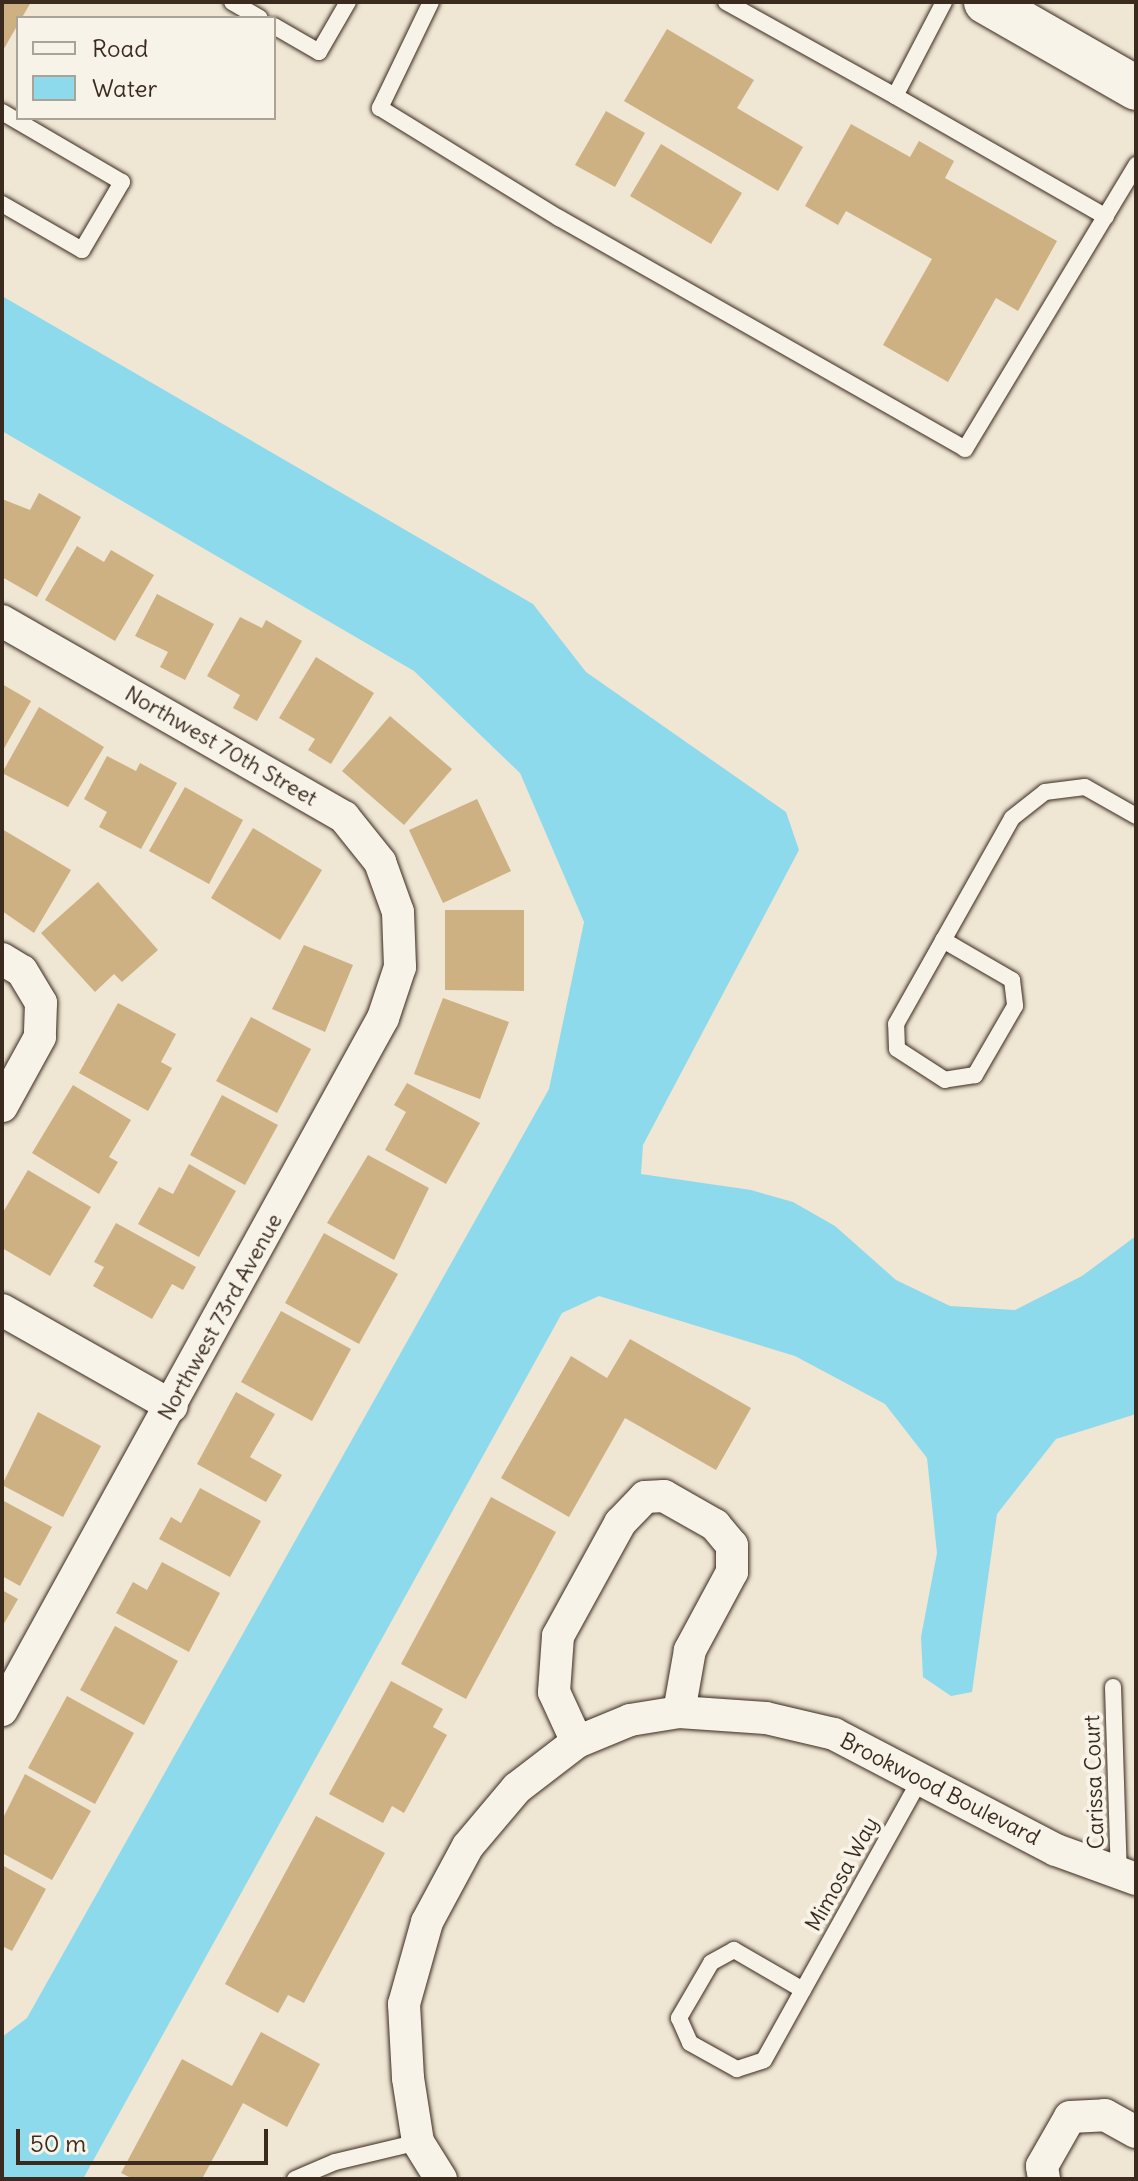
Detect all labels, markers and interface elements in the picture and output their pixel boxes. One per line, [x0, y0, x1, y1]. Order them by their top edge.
legend [16, 16, 276, 120]
text: Road [92, 33, 148, 63]
text: Water [92, 73, 157, 103]
street label: Northwest 70th Street [120, 680, 322, 812]
street label: Northwest 73rd Avenue [152, 1209, 288, 1425]
street label: Carissa Court [1078, 1714, 1110, 1850]
street label: Brookwood Boulevard [836, 1727, 1044, 1851]
street label: Mimosa Way [800, 1812, 884, 1936]
scale bar [20, 2113, 272, 2163]
text: 50 m [30, 2128, 86, 2158]

